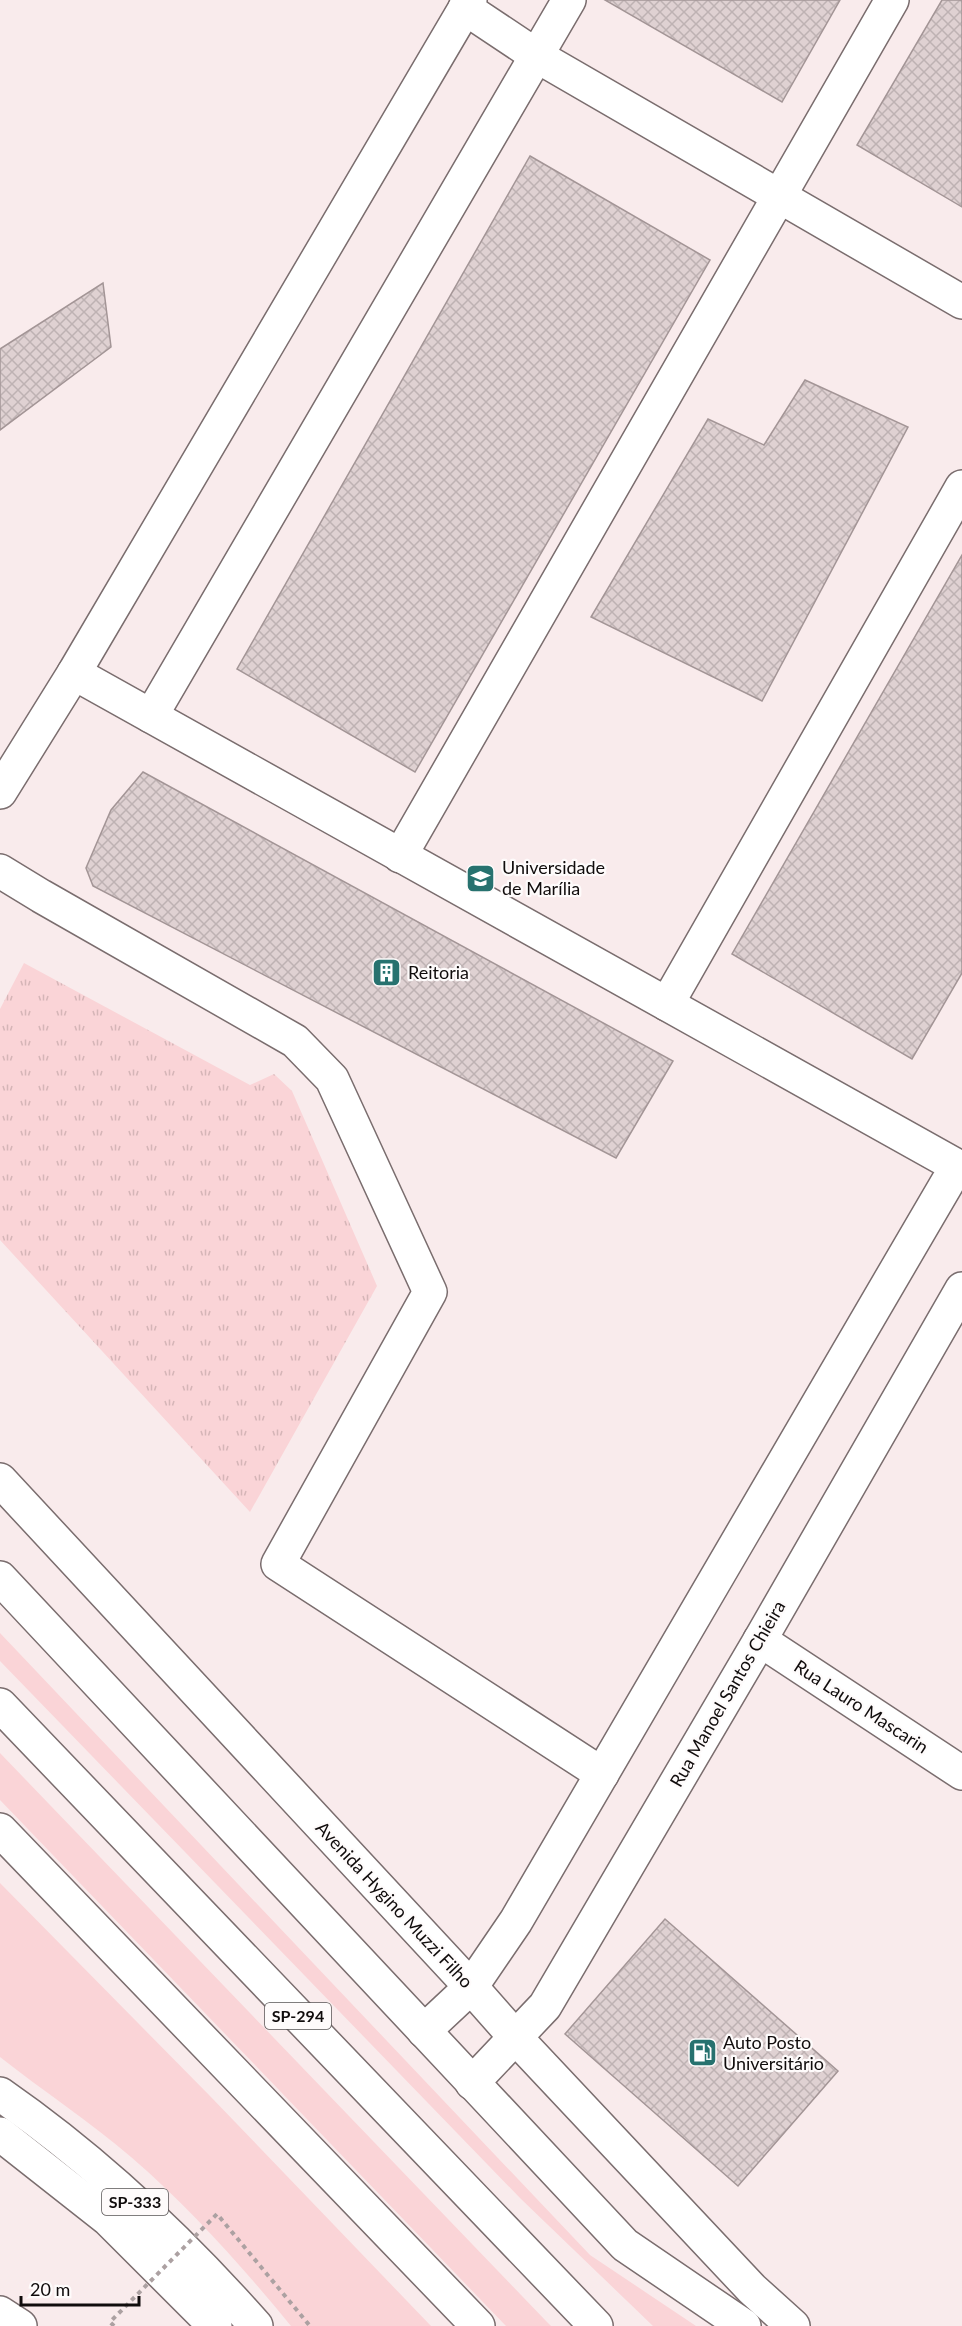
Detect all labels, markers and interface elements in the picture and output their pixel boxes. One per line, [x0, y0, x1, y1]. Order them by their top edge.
place label: Universidade de Marília [502, 856, 605, 899]
school or university icon: Universidade de Marília [465, 862, 497, 894]
building icon: Reitoria [371, 957, 403, 989]
place label: Reitoria [408, 961, 469, 983]
street label: Rua Manoel Santos Chieira [665, 1596, 790, 1791]
street label: Rua Lauro Mascarin [790, 1655, 933, 1758]
street label: Avenida Hygino Muzzi Filho [312, 1816, 478, 1992]
road number: SP-294 [265, 2003, 331, 2029]
place label: Auto Posto Universitário [723, 2031, 824, 2074]
fuel station icon: Auto Posto Universitário [686, 2037, 718, 2069]
road number: SP-333 [102, 2189, 168, 2215]
scale bar [21, 2269, 140, 2307]
text: 20 m [30, 2278, 70, 2300]

